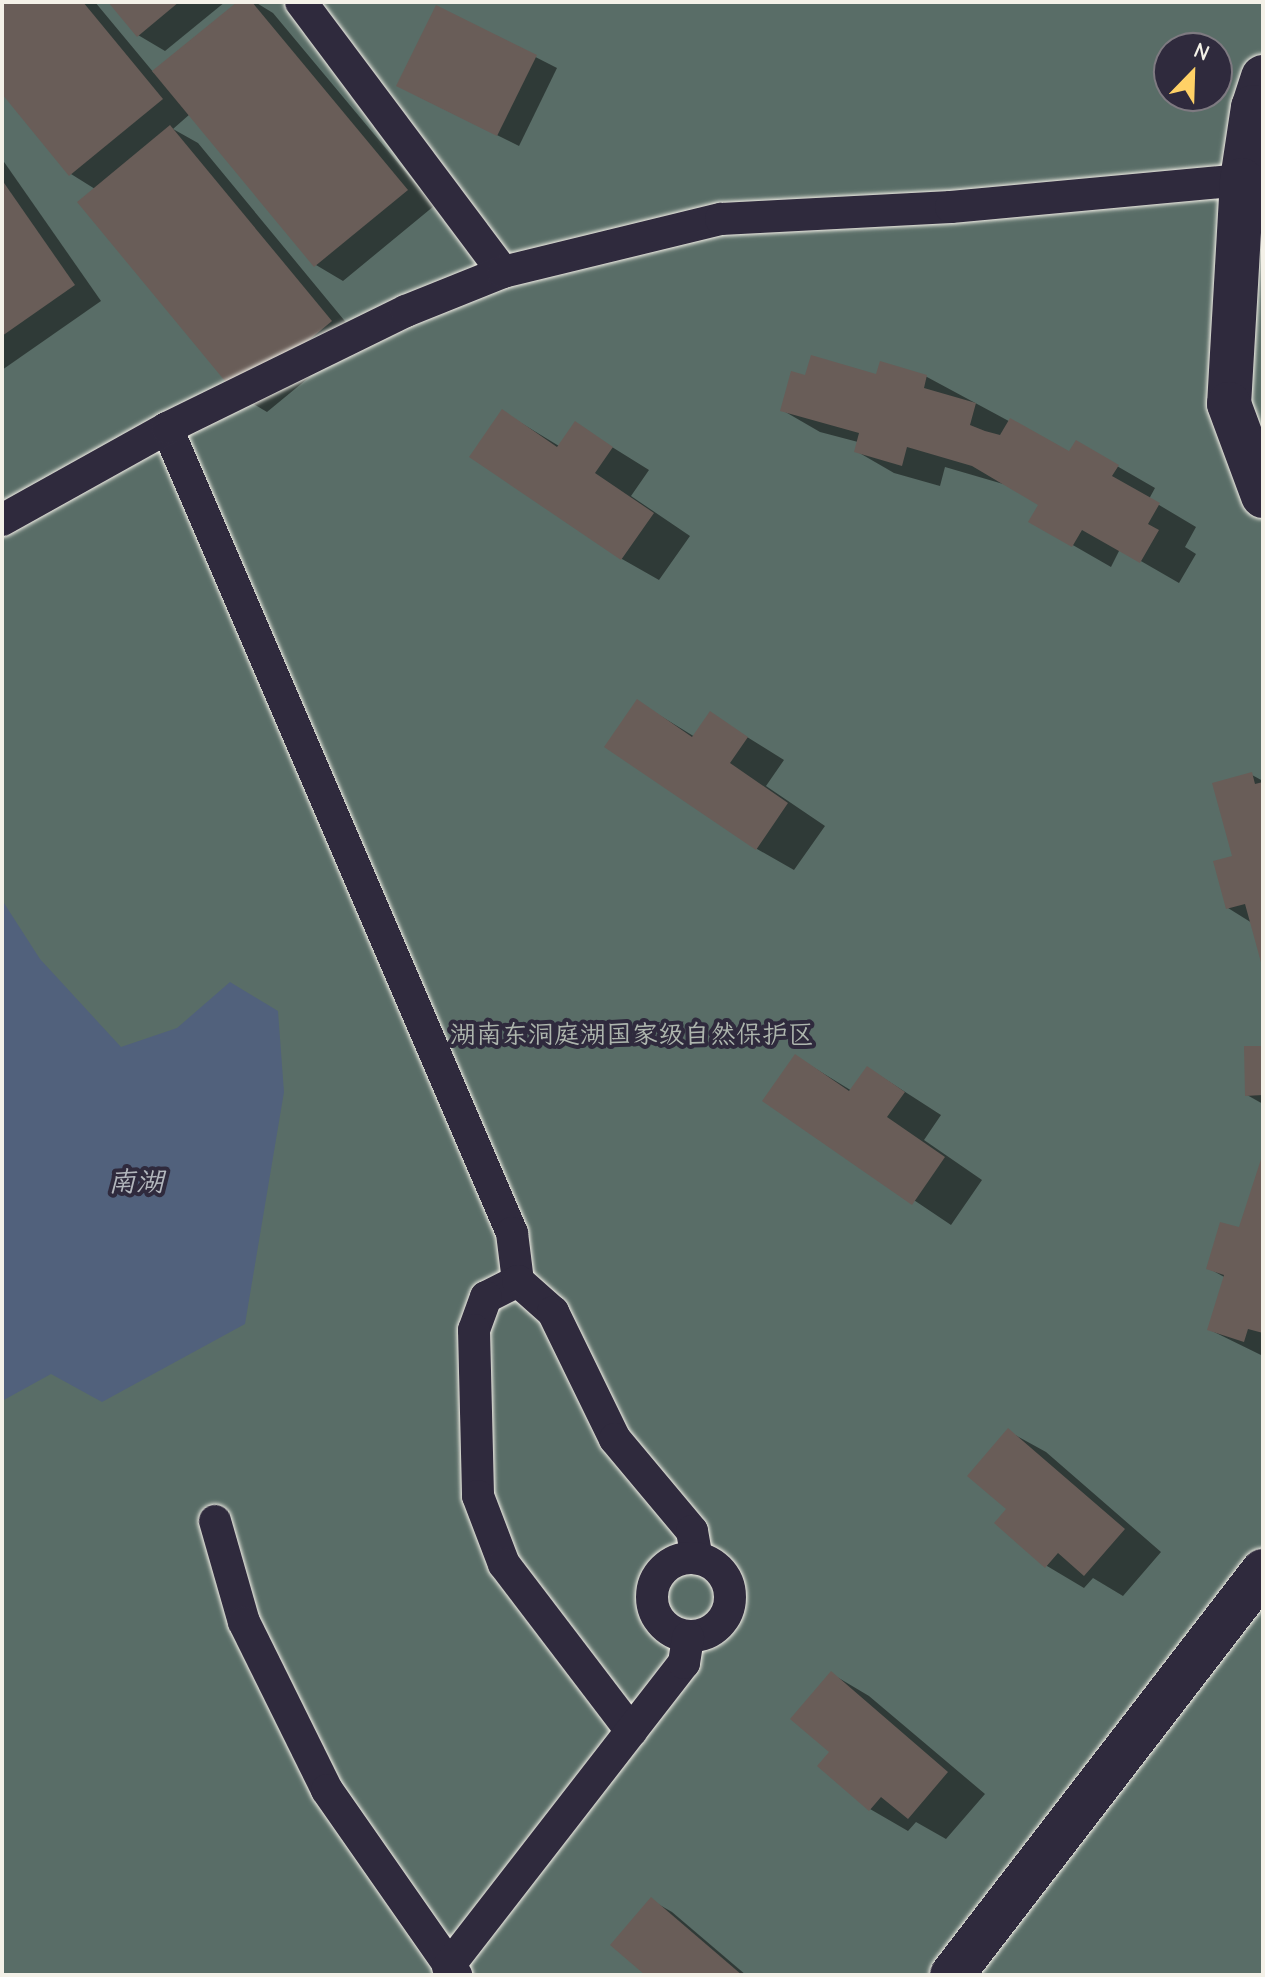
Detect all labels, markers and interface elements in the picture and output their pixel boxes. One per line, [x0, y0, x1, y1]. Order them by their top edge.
north arrow [1153, 32, 1233, 112]
text: N [1190, 37, 1213, 67]
park label: 湖南东洞庭湖国家级自然保护区 [450, 1020, 814, 1052]
water label: 南湖 [108, 1165, 164, 1199]

